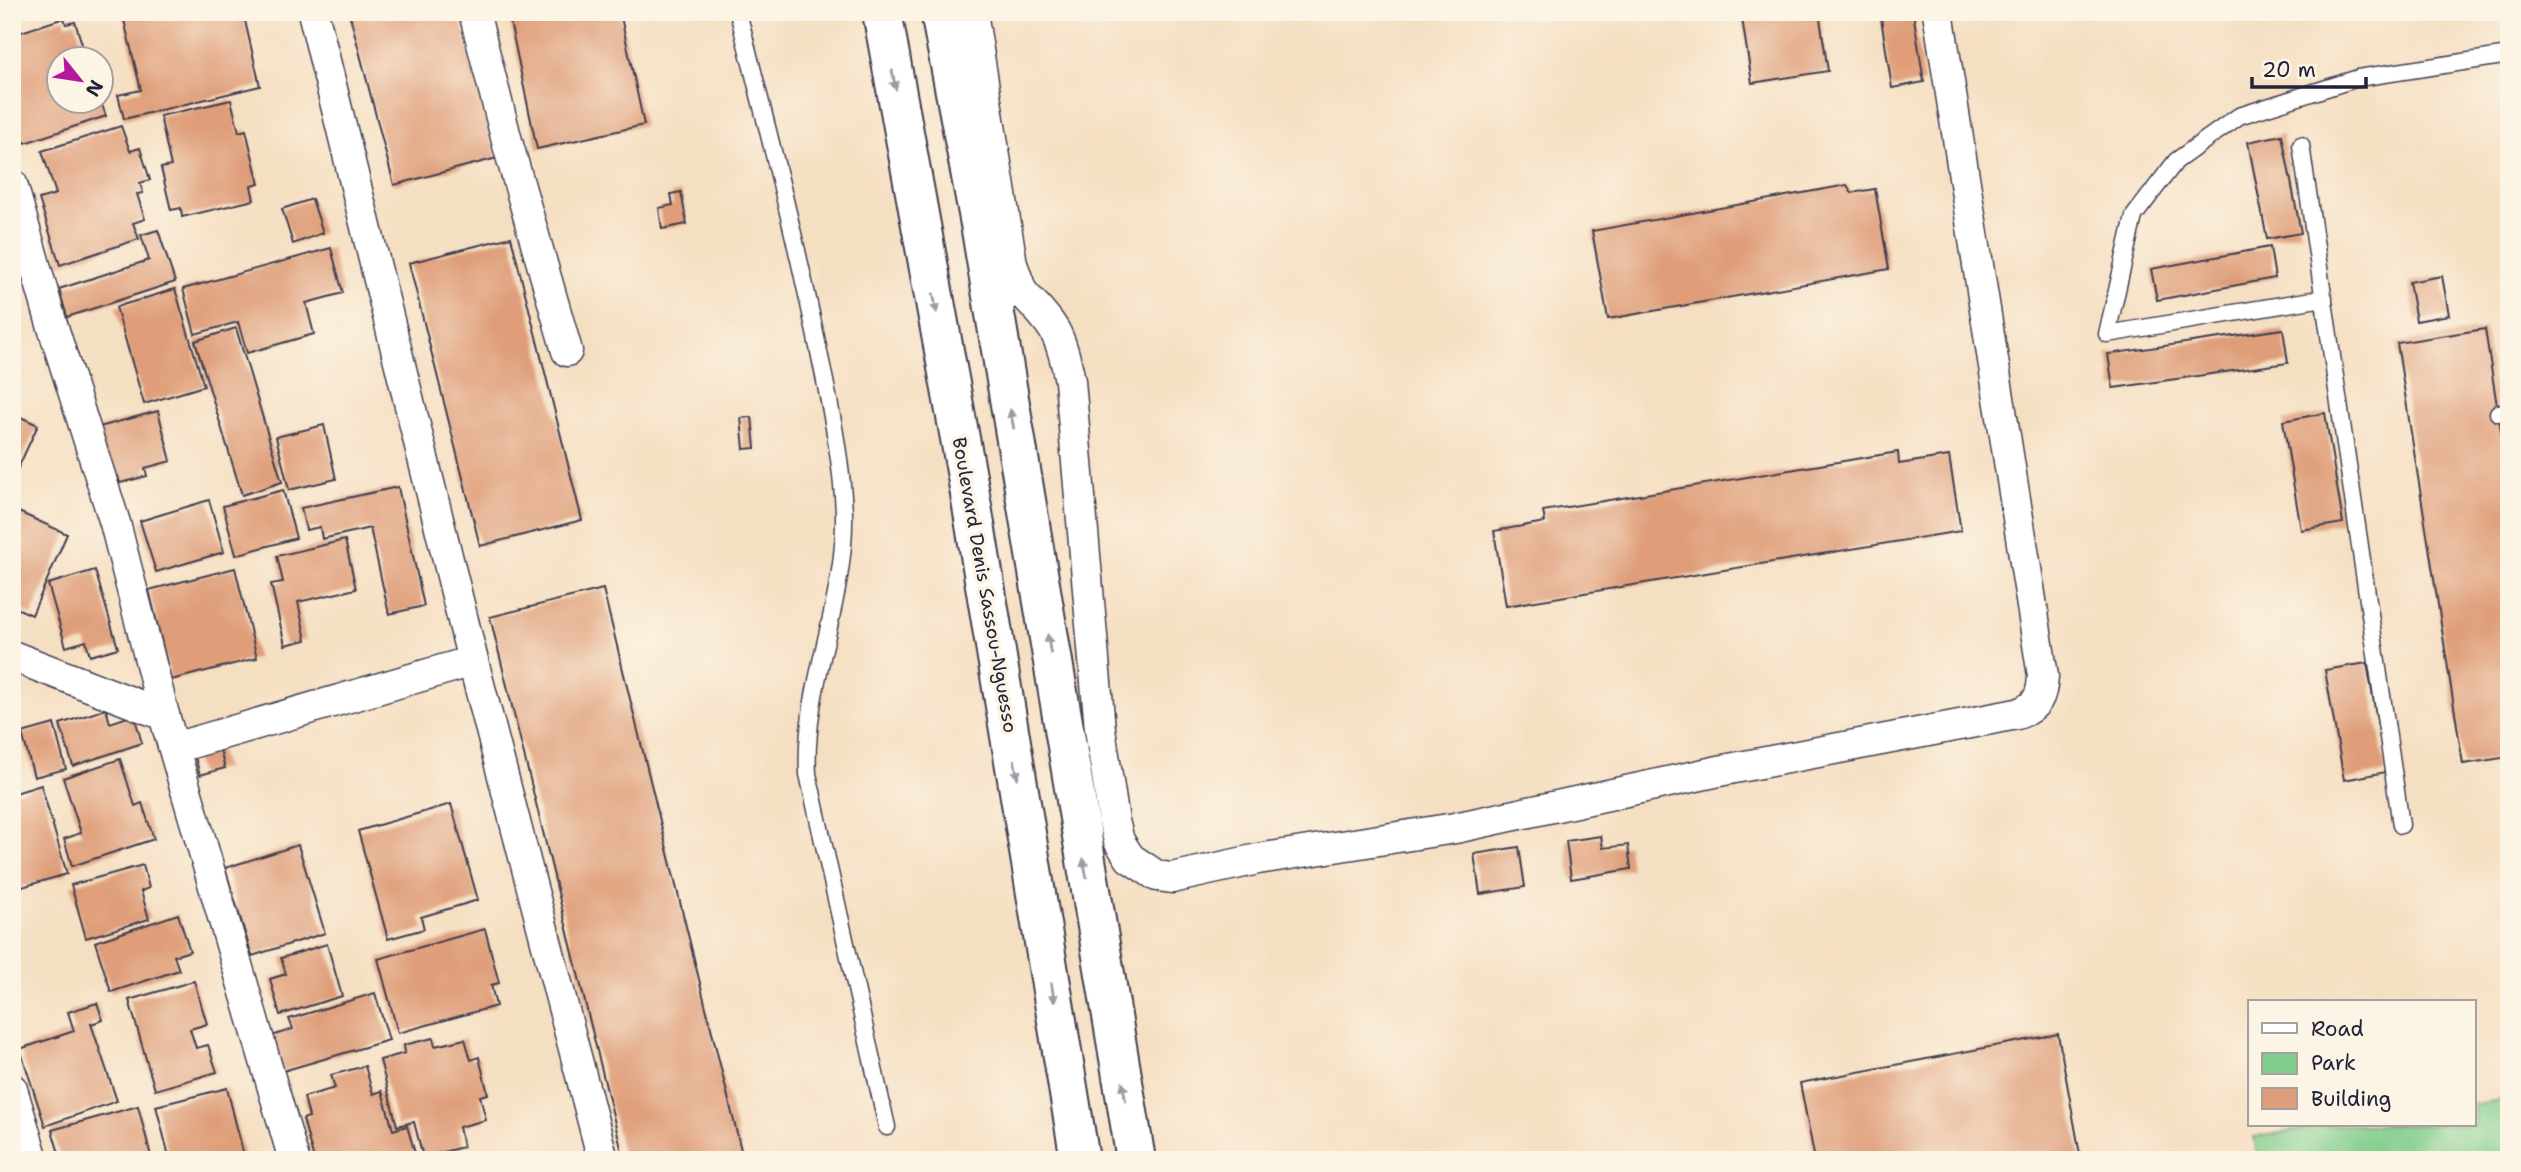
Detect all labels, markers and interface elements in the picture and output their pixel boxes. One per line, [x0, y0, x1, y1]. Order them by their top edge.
north arrow [46, 46, 116, 116]
scale bar [2252, 46, 2365, 90]
text: 20 m [2262, 56, 2316, 84]
one-way arrow [889, 69, 900, 91]
text: N [80, 75, 109, 101]
one-way arrow [930, 292, 941, 314]
one-way arrow [1007, 408, 1018, 430]
street label: Boulevard Denis Sassou-Nguesso [947, 435, 1023, 735]
one-way arrow [1043, 633, 1054, 655]
one-way arrow [1011, 758, 1022, 780]
one-way arrow [1079, 857, 1090, 879]
one-way arrow [1048, 982, 1059, 1004]
legend [2248, 1000, 2476, 1126]
text: Road [2311, 1015, 2364, 1043]
text: Park [2311, 1049, 2356, 1077]
one-way arrow [1118, 1081, 1129, 1103]
text: Building [2311, 1085, 2391, 1113]

